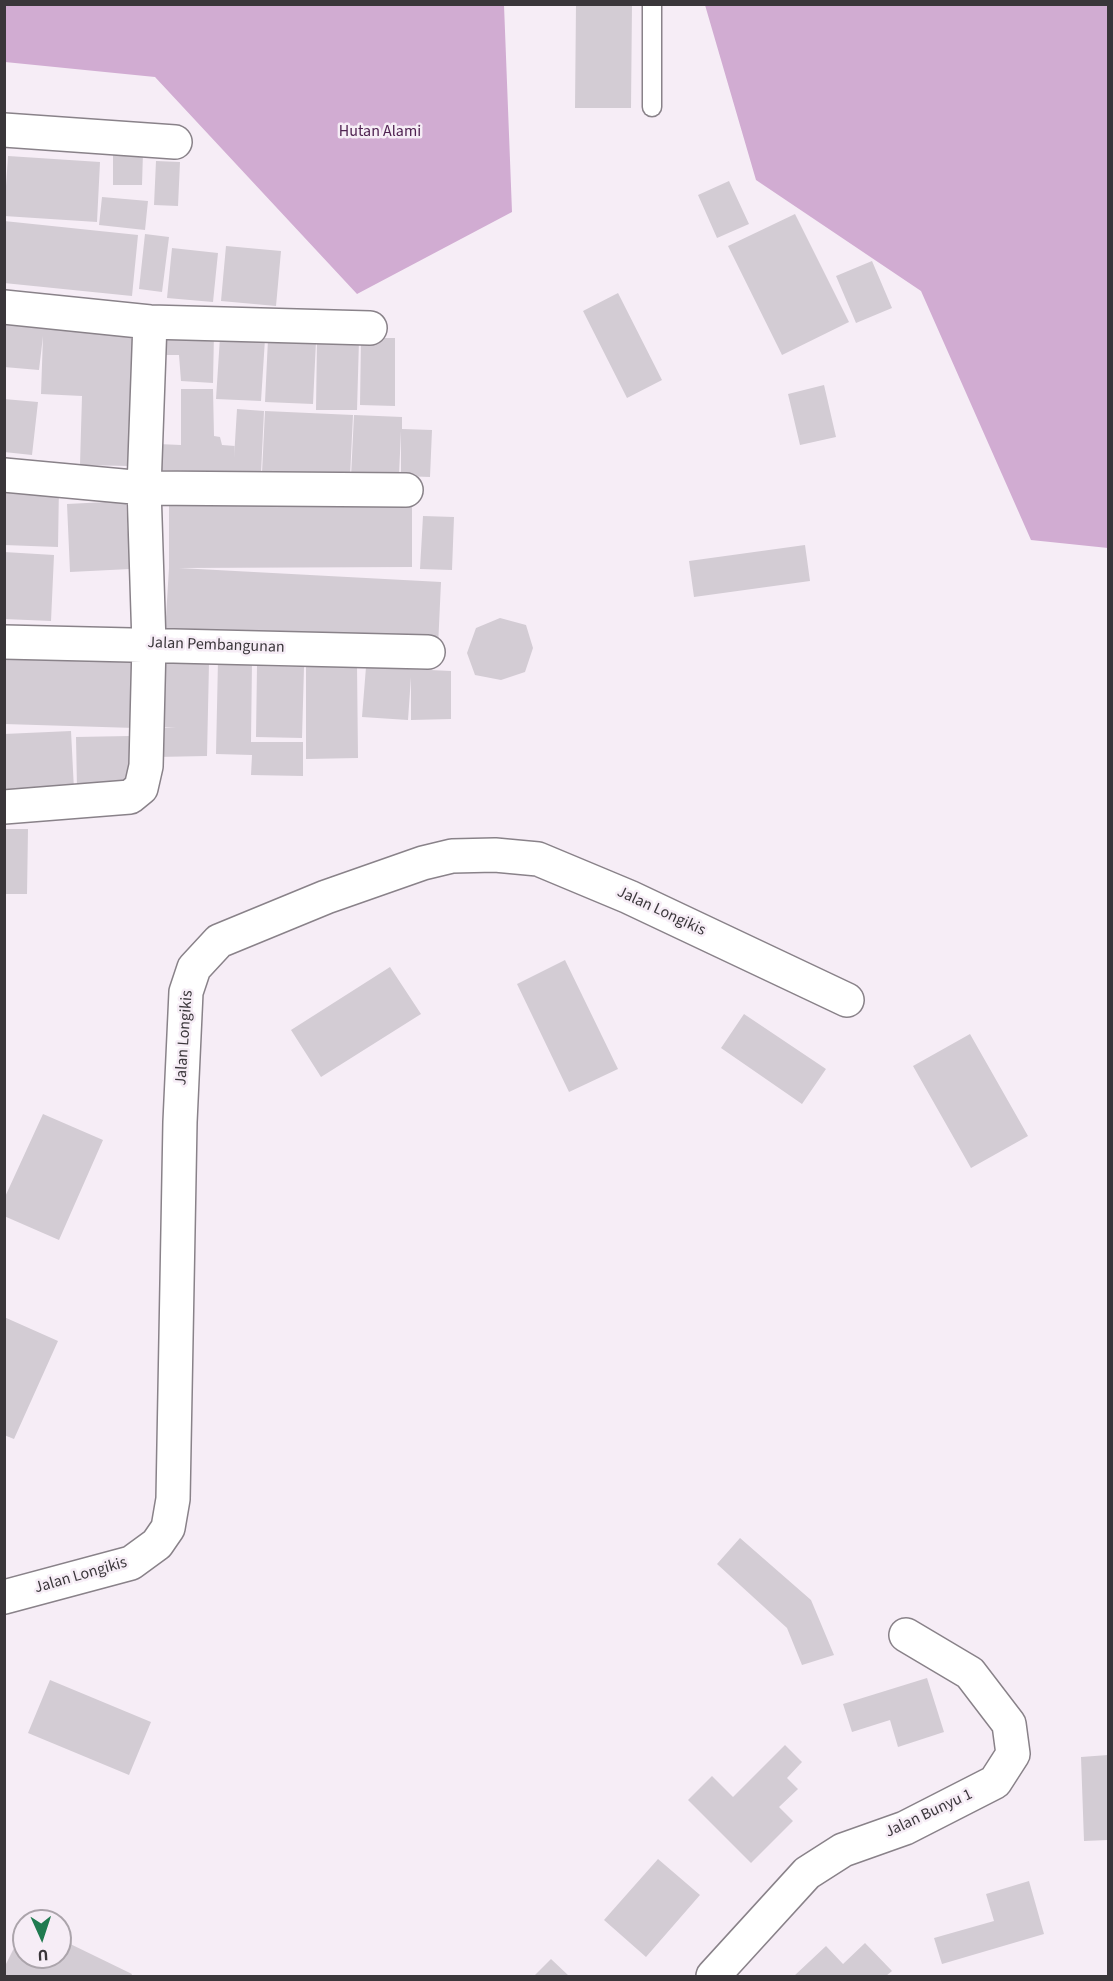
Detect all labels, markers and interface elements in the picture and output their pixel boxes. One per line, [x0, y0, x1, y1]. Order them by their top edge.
park label: Hutan Alami [339, 122, 421, 142]
street label: Jalan Pembangunan [147, 634, 285, 658]
street label: Jalan Longikis [614, 883, 708, 941]
street label: Jalan Longikis [172, 990, 198, 1086]
street label: Jalan Longikis [33, 1554, 129, 1598]
street label: Jalan Bunyu 1 [882, 1785, 976, 1843]
north arrow [12, 1909, 72, 1969]
text: U [37, 1944, 49, 1966]

